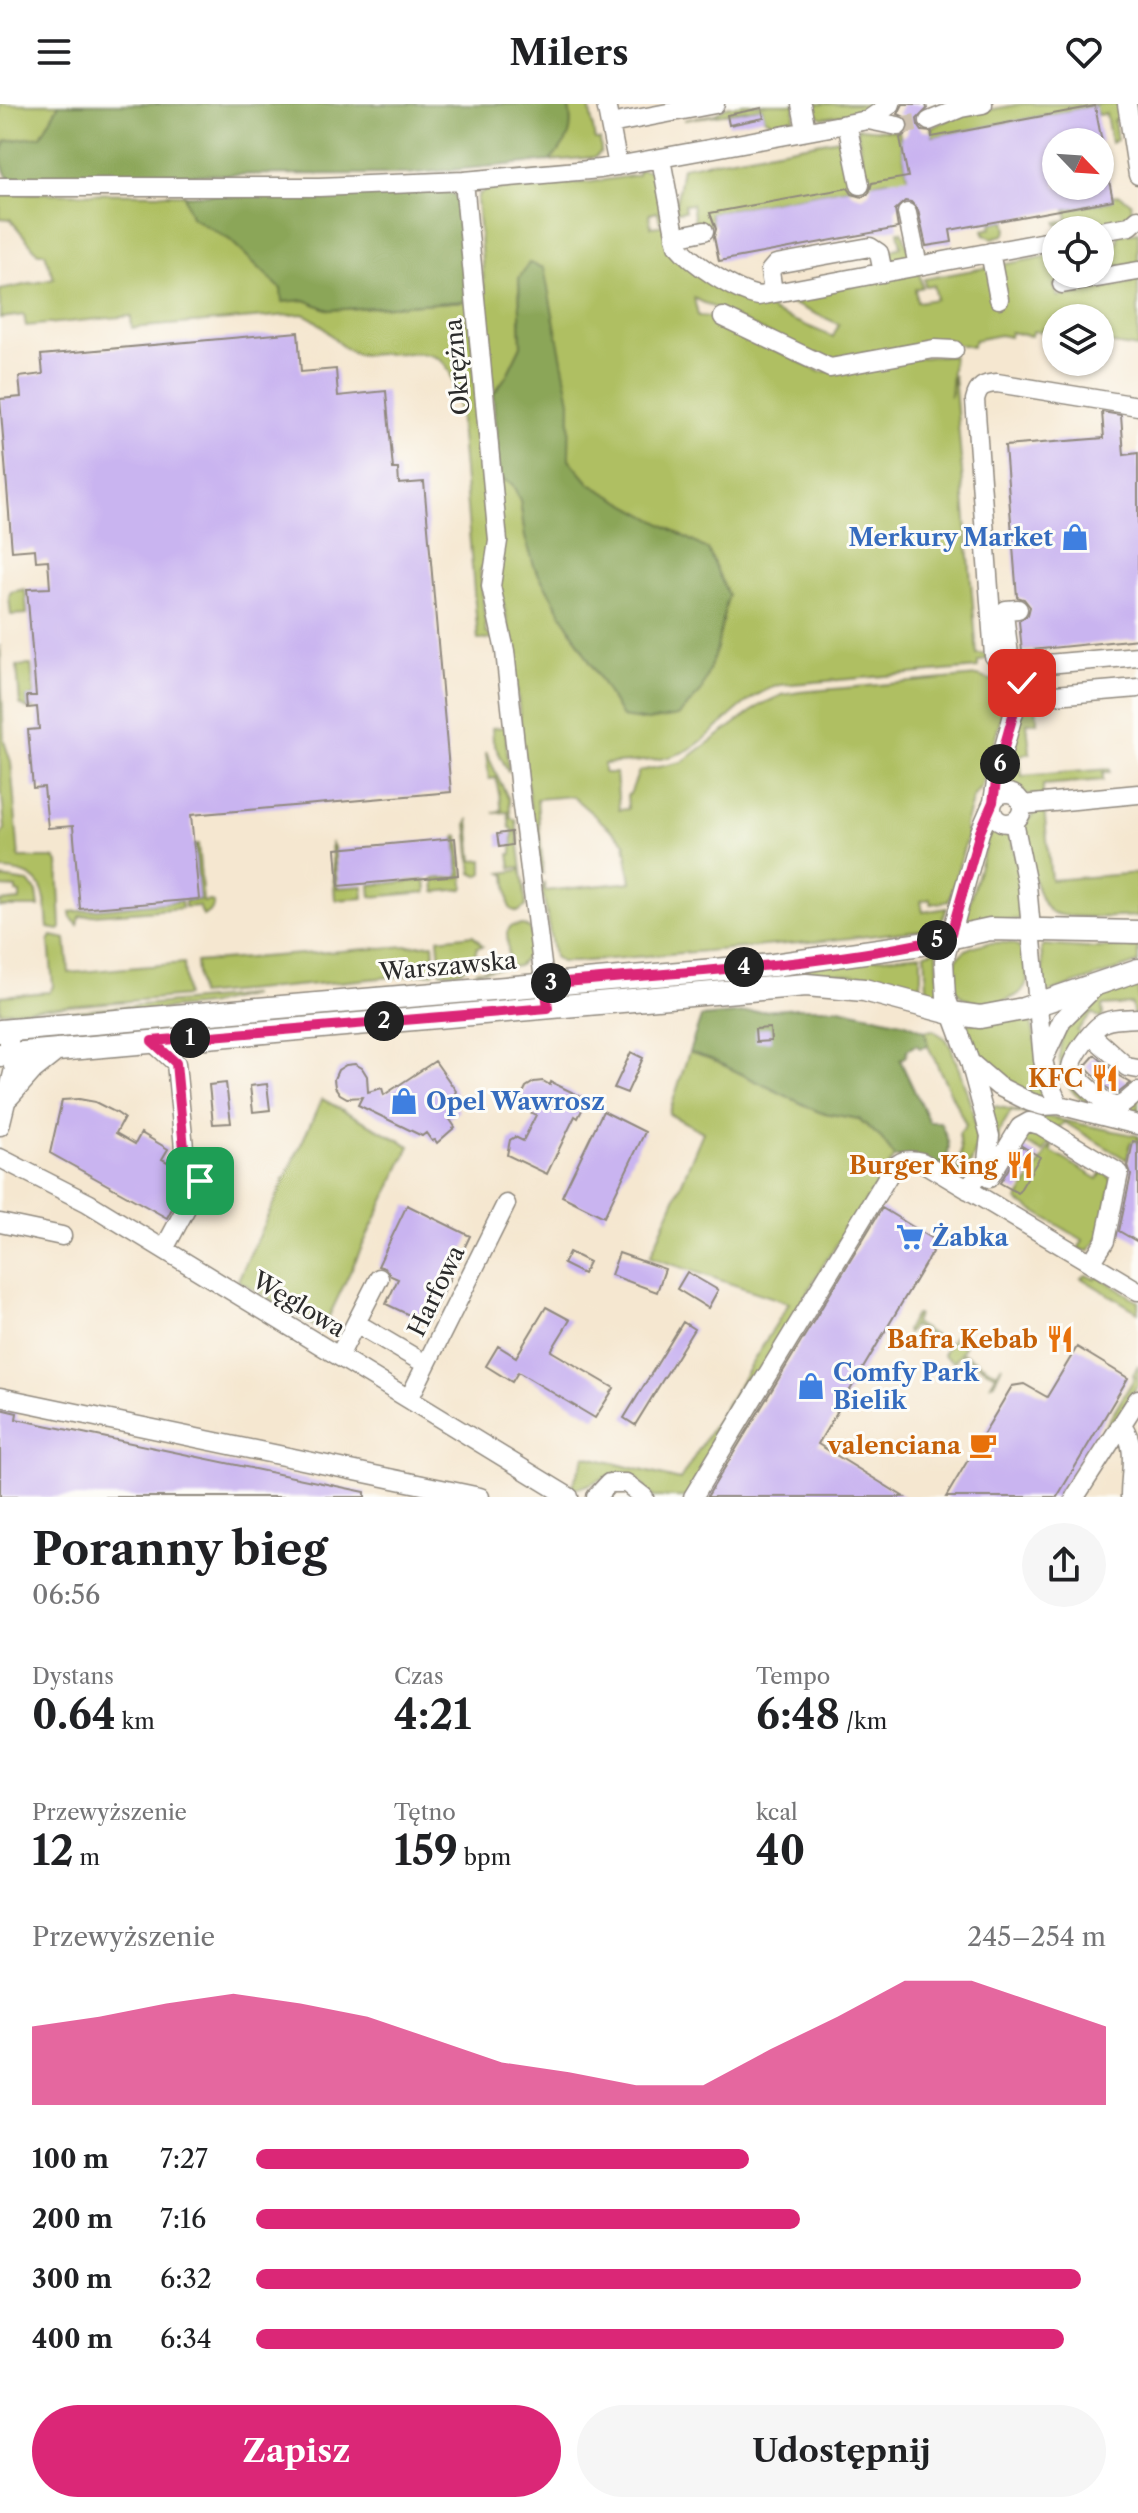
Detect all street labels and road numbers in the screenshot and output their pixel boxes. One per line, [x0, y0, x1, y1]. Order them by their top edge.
street label: Okrężna [438, 317, 476, 417]
street label: Warszawska [377, 946, 518, 987]
street label: Harfowa [402, 1241, 471, 1341]
street label: Węglowa [246, 1264, 351, 1343]

